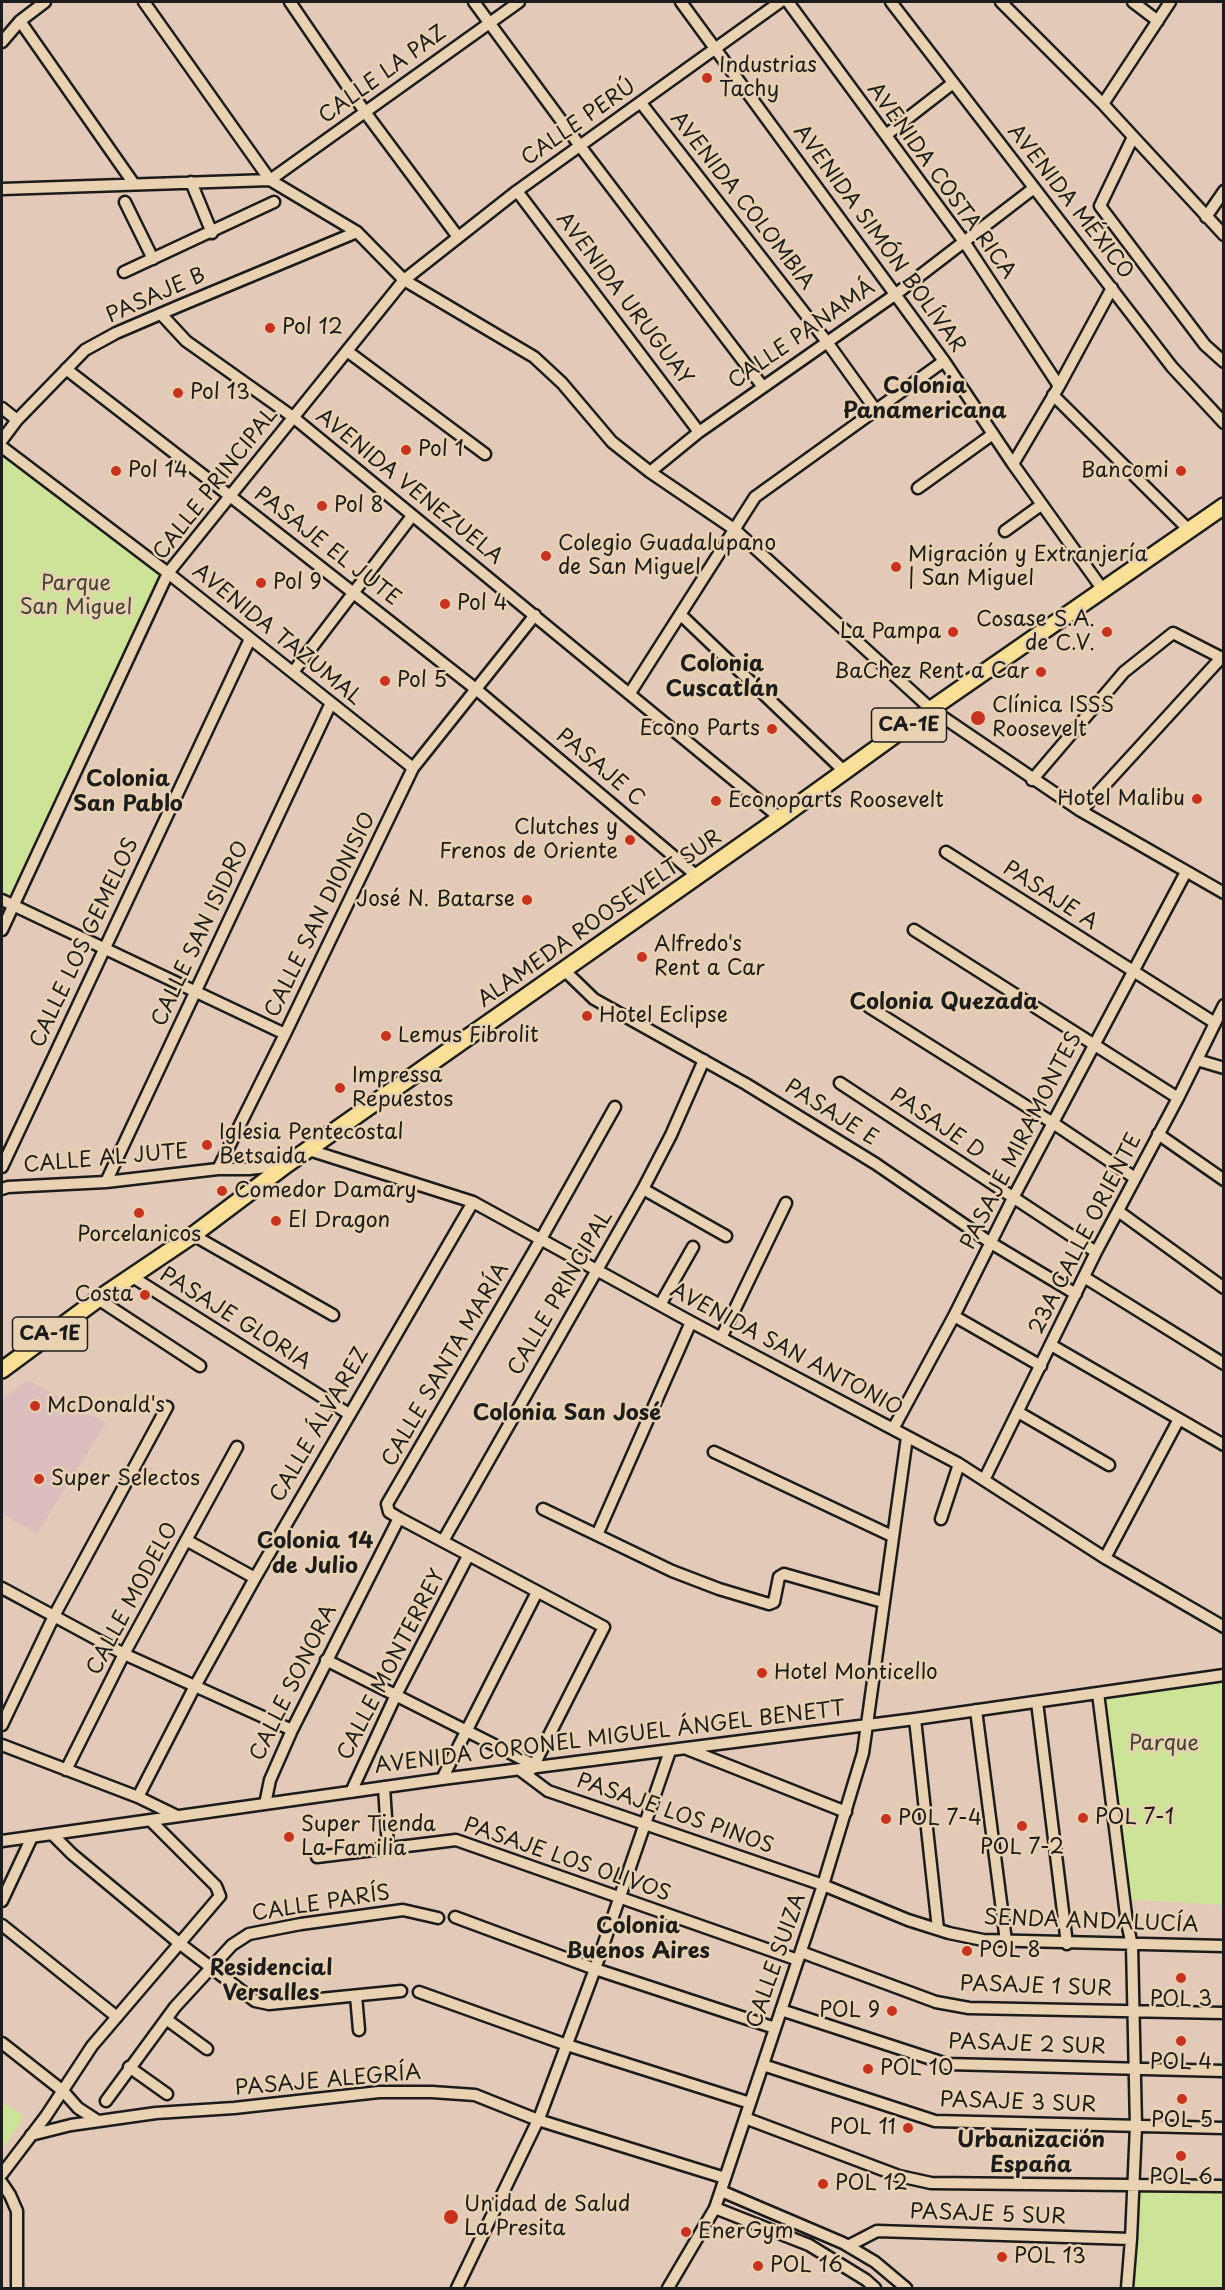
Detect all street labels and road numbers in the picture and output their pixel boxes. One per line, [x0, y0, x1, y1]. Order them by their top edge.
street label: CALLE LA PAZ [315, 20, 451, 130]
street label: CALLE PERÚ [517, 74, 641, 172]
street label: AVENIDA COSTA RICA [861, 78, 1021, 284]
street label: AVENIDA COLOMBIA [665, 107, 819, 295]
street label: AVENIDA SIMÓN BOLÍVAR [788, 120, 970, 358]
street label: AVENIDA MÉXICO [1002, 120, 1138, 284]
street label: AVENIDA URUGUAY [551, 207, 697, 391]
street label: PASAJE B [103, 263, 209, 329]
street label: CALLE PANAMÁ [724, 275, 880, 395]
street label: CALLE PRINCIPAL [149, 403, 283, 565]
street label: AVENIDA VENEZUELA [311, 404, 507, 570]
street label: PASAJE EL JUTE [249, 482, 405, 612]
street label: AVENIDA TAZUMAL [187, 559, 367, 711]
road number: CA-1E [872, 708, 946, 742]
street label: PASAJE C [551, 724, 649, 812]
street label: CALLE SAN DIONISIO [260, 808, 382, 1022]
street label: ALAMEDA ROOSEVELT SUR [473, 825, 727, 1013]
street label: CALLE LOS GEMELOS [25, 834, 145, 1052]
street label: CALLE SAN ISIDRO [147, 837, 255, 1031]
street label: PASAJE A [998, 856, 1102, 936]
street label: PASAJE MIRAMONTES [956, 1028, 1088, 1254]
street label: PASAJE E [780, 1075, 882, 1151]
street label: PASAJE D [885, 1083, 989, 1165]
street label: 23A CALLE ORIENTE [1024, 1129, 1148, 1339]
street label: CALLE AL JUTE [22, 1139, 190, 1179]
street label: CALLE PRINCIPAL [503, 1206, 619, 1380]
street label: CALLE SANTA MARÍA [377, 1259, 515, 1471]
street label: PASAJE GLORIA [155, 1262, 315, 1376]
street label: AVENIDA SAN ANTONIO [666, 1278, 906, 1422]
road number: CA-1E [13, 1317, 88, 1351]
street label: CALLE ÁLVAREZ [265, 1343, 375, 1507]
street label: CALLE MODELO [82, 1518, 184, 1680]
street label: CALLE MONTERREY [333, 1565, 451, 1765]
street label: CALLE SONORA [245, 1601, 343, 1765]
street label: AVENIDA CORONEL MIGUEL ÁNGEL BENETT [373, 1697, 847, 1779]
street label: PASAJE LOS PINOS [573, 1769, 777, 1859]
street label: PASAJE LOS OLIVOS [460, 1813, 674, 1907]
street label: CALLE PARÍS [250, 1881, 392, 1927]
street label: CALLE SUIZA [742, 1890, 812, 2032]
street label: SENDA ANDALUCÍA [983, 1906, 1199, 1938]
street label: PASAJE 1 SUR [959, 1972, 1113, 2002]
street label: PASAJE 2 SUR [948, 2030, 1106, 2060]
street label: PASAJE ALEGRÍA [234, 2060, 422, 2102]
street label: PASAJE 3 SUR [939, 2088, 1097, 2118]
street label: PASAJE 5 SUR [909, 2200, 1067, 2230]

